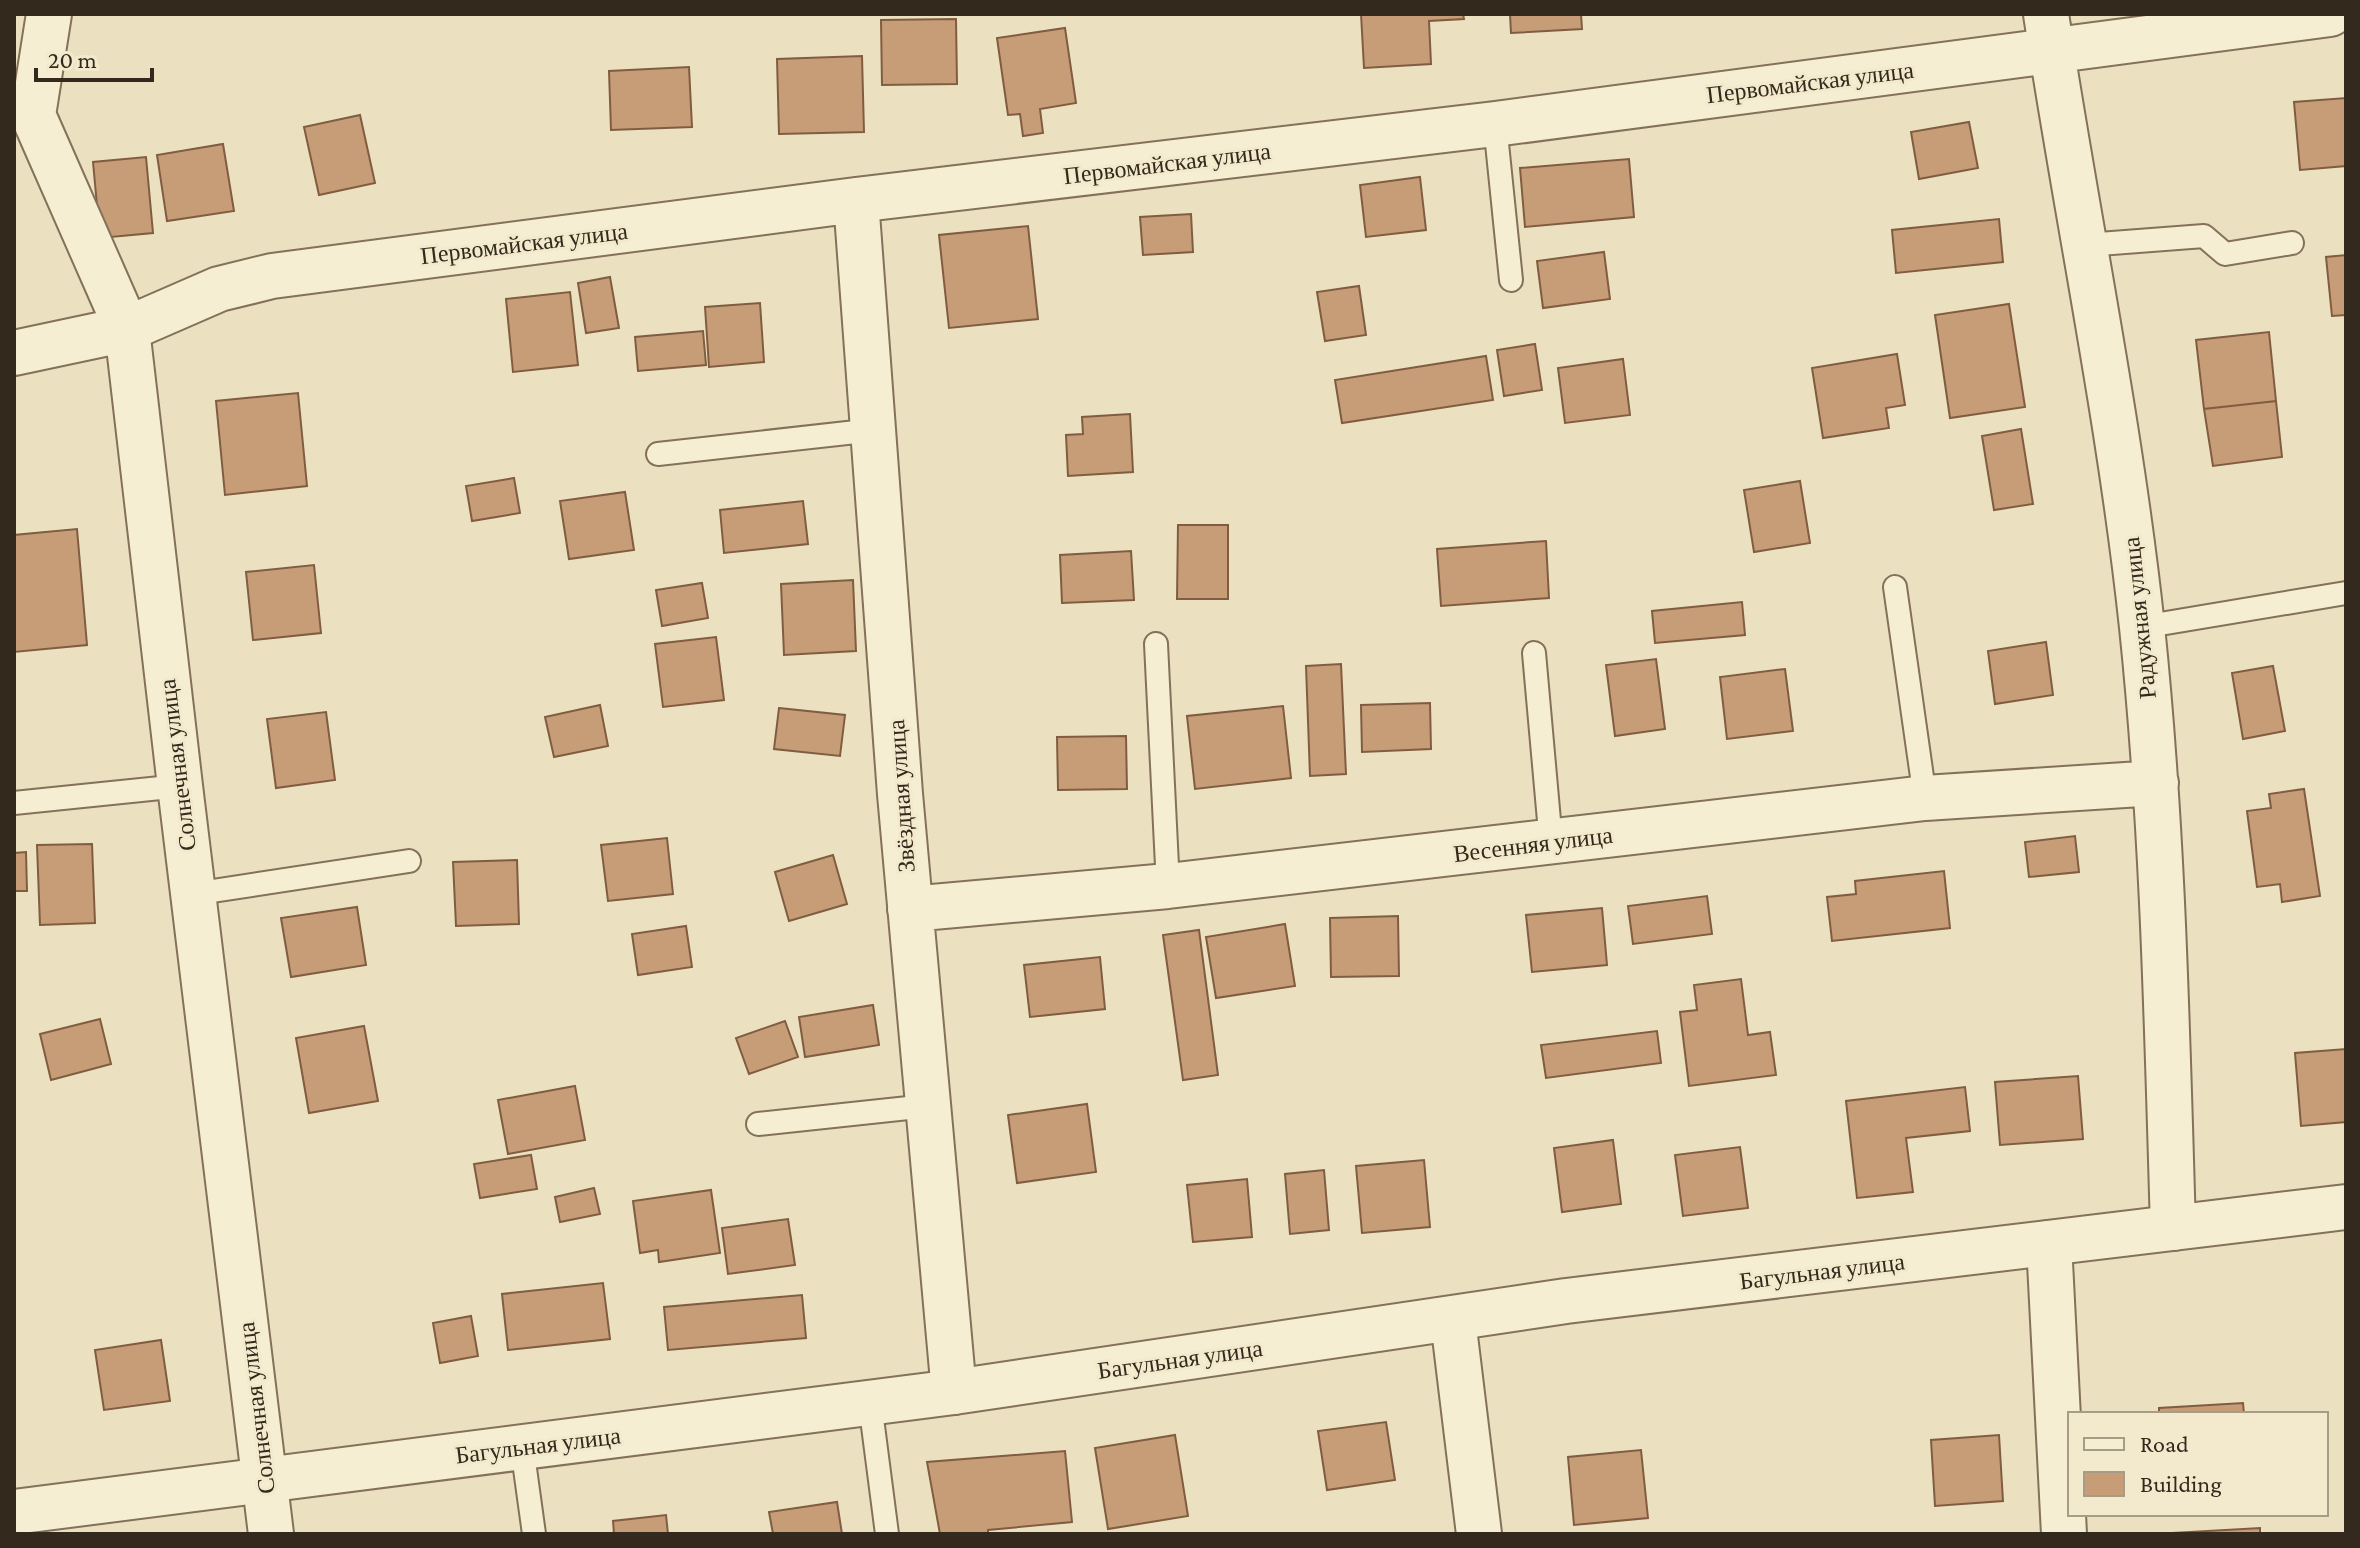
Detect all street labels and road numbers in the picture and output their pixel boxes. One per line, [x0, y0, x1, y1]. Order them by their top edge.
street label: Первомайская улица [1705, 56, 1916, 108]
street label: Первомайская улица [1062, 137, 1273, 189]
street label: Первомайская улица [419, 217, 630, 269]
street label: Радужная улица [2117, 535, 2161, 700]
street label: Солнечная улица [153, 677, 201, 852]
street label: Звёздная улица [882, 718, 920, 874]
street label: Весенняя улица [1452, 821, 1615, 867]
street label: Багульная улица [1738, 1247, 1907, 1295]
street label: Солнечная улица [232, 1320, 280, 1495]
street label: Багульная улица [1096, 1334, 1265, 1384]
street label: Багульная улица [454, 1421, 623, 1469]

